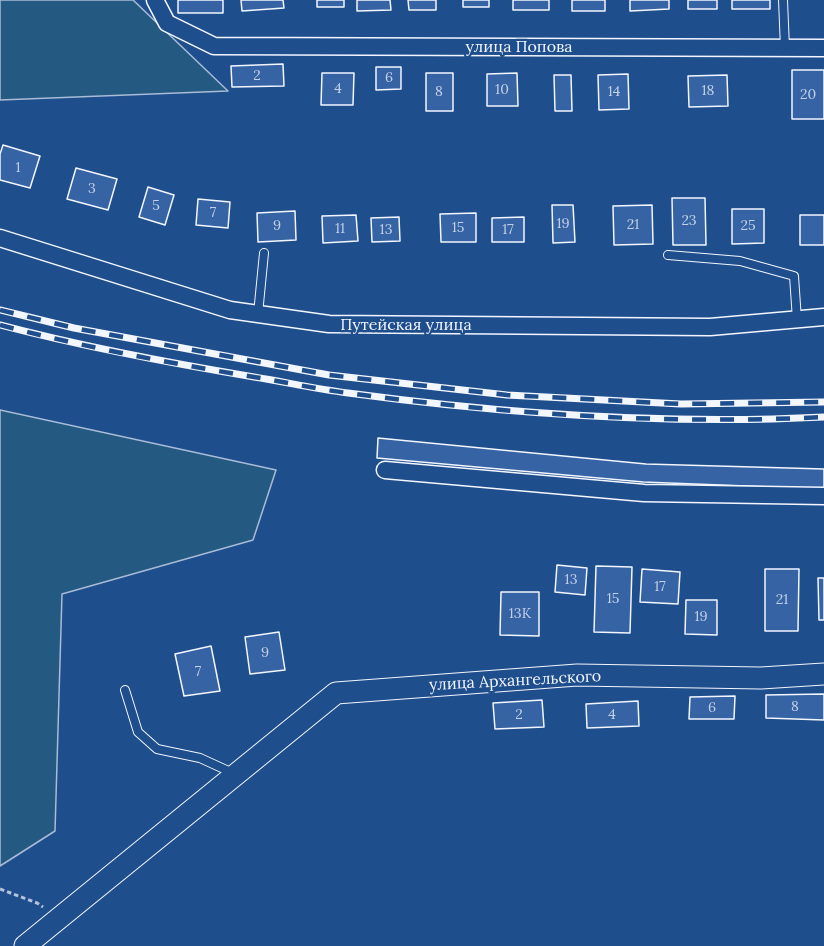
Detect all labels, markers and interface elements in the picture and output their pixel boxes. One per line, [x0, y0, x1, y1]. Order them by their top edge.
street label: улица Попова [465, 37, 573, 57]
house number: 2 [253, 68, 261, 84]
house number: 6 [385, 70, 393, 86]
house number: 4 [334, 81, 342, 97]
house number: 10 [495, 82, 509, 98]
house number: 18 [702, 83, 714, 99]
house number: 8 [435, 84, 443, 100]
house number: 14 [608, 84, 620, 100]
house number: 20 [800, 87, 816, 103]
house number: 1 [15, 160, 21, 176]
house number: 3 [88, 181, 96, 197]
house number: 5 [152, 198, 160, 214]
house number: 7 [210, 205, 216, 221]
house number: 23 [681, 213, 697, 229]
house number: 19 [556, 216, 570, 232]
house number: 21 [627, 217, 639, 233]
house number: 9 [273, 218, 281, 234]
house number: 25 [740, 218, 756, 234]
house number: 15 [452, 220, 464, 236]
house number: 11 [335, 221, 345, 237]
house number: 13 [380, 222, 392, 238]
house number: 17 [502, 222, 514, 238]
street label: Путейская улица [340, 315, 472, 335]
house number: 13 [565, 572, 577, 588]
house number: 17 [654, 579, 666, 595]
house number: 15 [607, 591, 619, 607]
house number: 21 [776, 592, 788, 608]
house number: 13К [509, 606, 531, 622]
house number: 19 [694, 609, 708, 625]
house number: 9 [261, 645, 269, 661]
house number: 7 [195, 664, 201, 680]
street label: улица Архангельского [428, 667, 602, 695]
house number: 8 [791, 699, 799, 715]
house number: 6 [708, 700, 716, 716]
house number: 2 [515, 707, 523, 723]
house number: 4 [608, 707, 616, 723]

